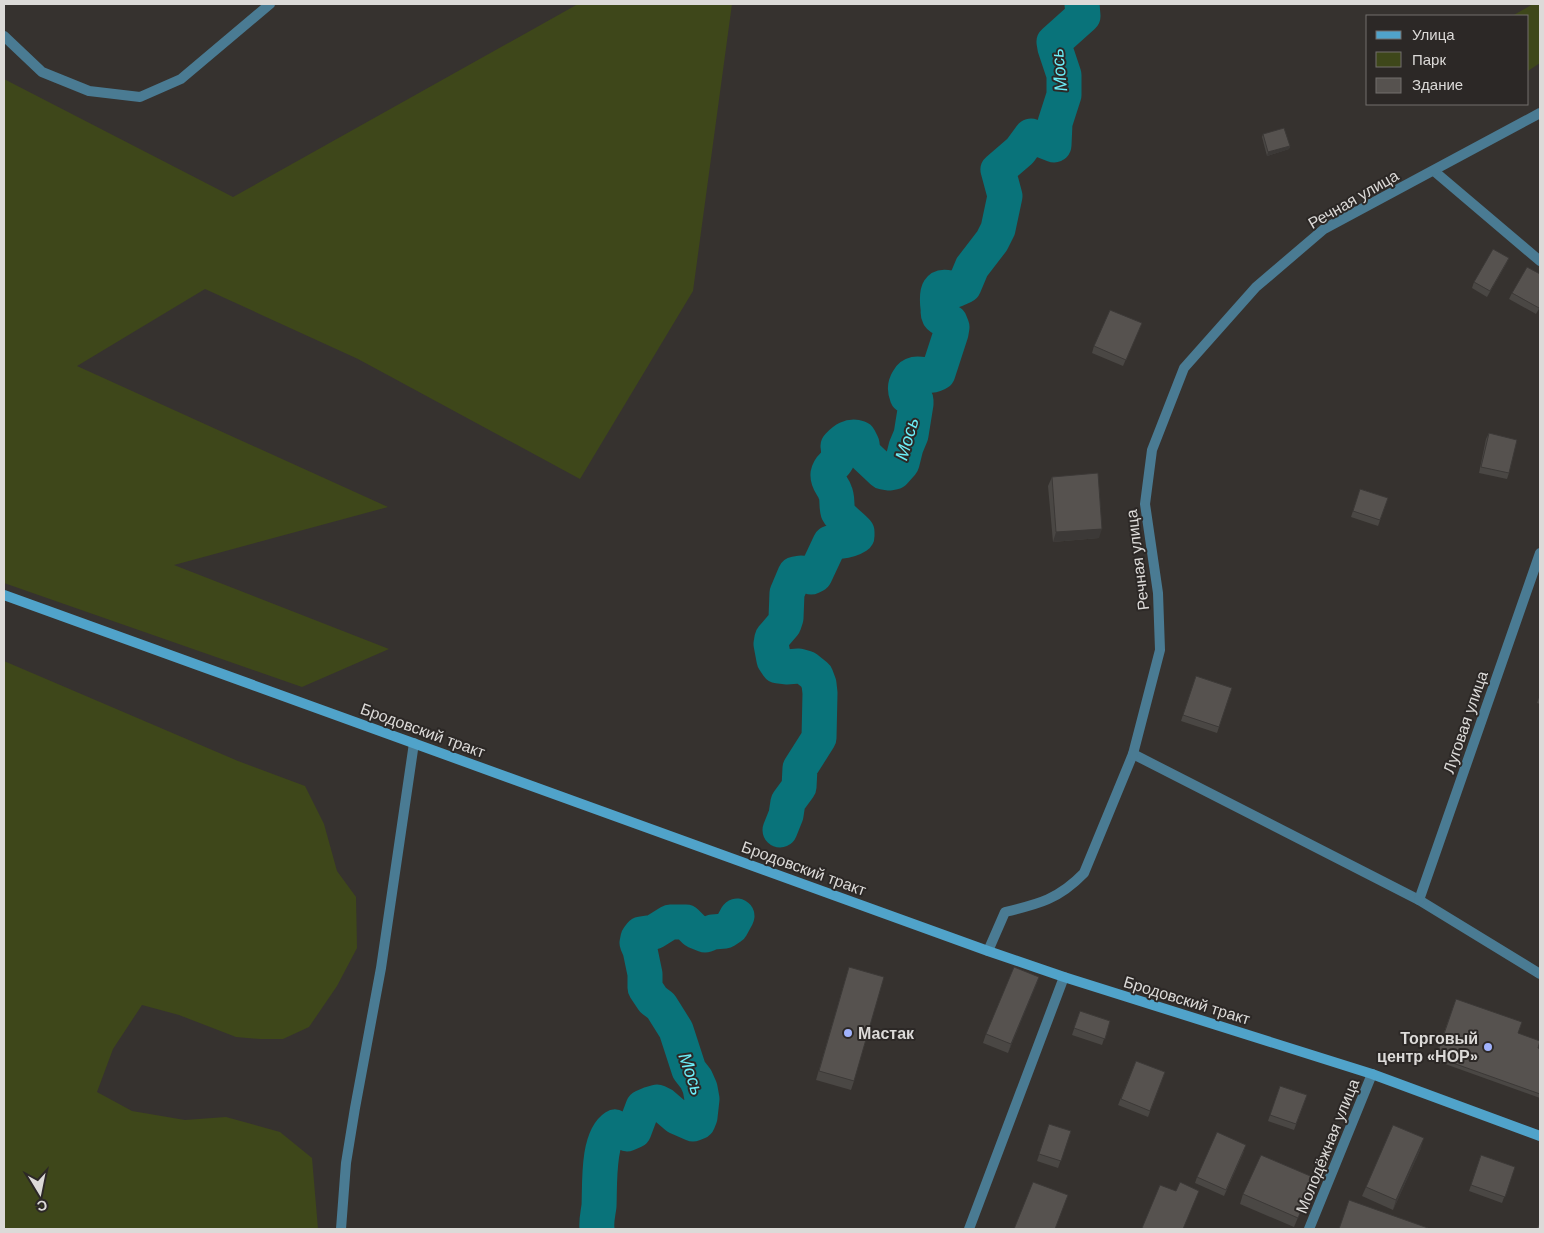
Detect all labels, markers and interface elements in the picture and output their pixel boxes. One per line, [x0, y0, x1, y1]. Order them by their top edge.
legend [1366, 15, 1529, 105]
text: Улица [1412, 25, 1455, 45]
water label: Мось [1045, 47, 1073, 93]
text: Парк [1412, 50, 1446, 70]
text: Здание [1412, 75, 1463, 95]
street label: Речная улица [1304, 165, 1402, 234]
water label: Мось [889, 415, 925, 463]
street label: Речная улица [1121, 508, 1154, 611]
street label: Луговая улица [1438, 668, 1493, 776]
street label: Бродовский тракт [358, 698, 489, 763]
street label: Бродовский тракт [739, 836, 870, 901]
street label: Бродовский тракт [1121, 971, 1253, 1030]
place label: Мастак [858, 1023, 915, 1044]
marker: Мастак [842, 1027, 854, 1039]
place label: Торговый центр «НОР» [1377, 1028, 1478, 1067]
marker: Торговый центр «НОР» [1482, 1041, 1494, 1053]
water label: Мось [673, 1050, 709, 1098]
street label: Молодёжная улица [1291, 1076, 1364, 1217]
north arrow [15, 1168, 65, 1218]
text: С [36, 1196, 49, 1216]

